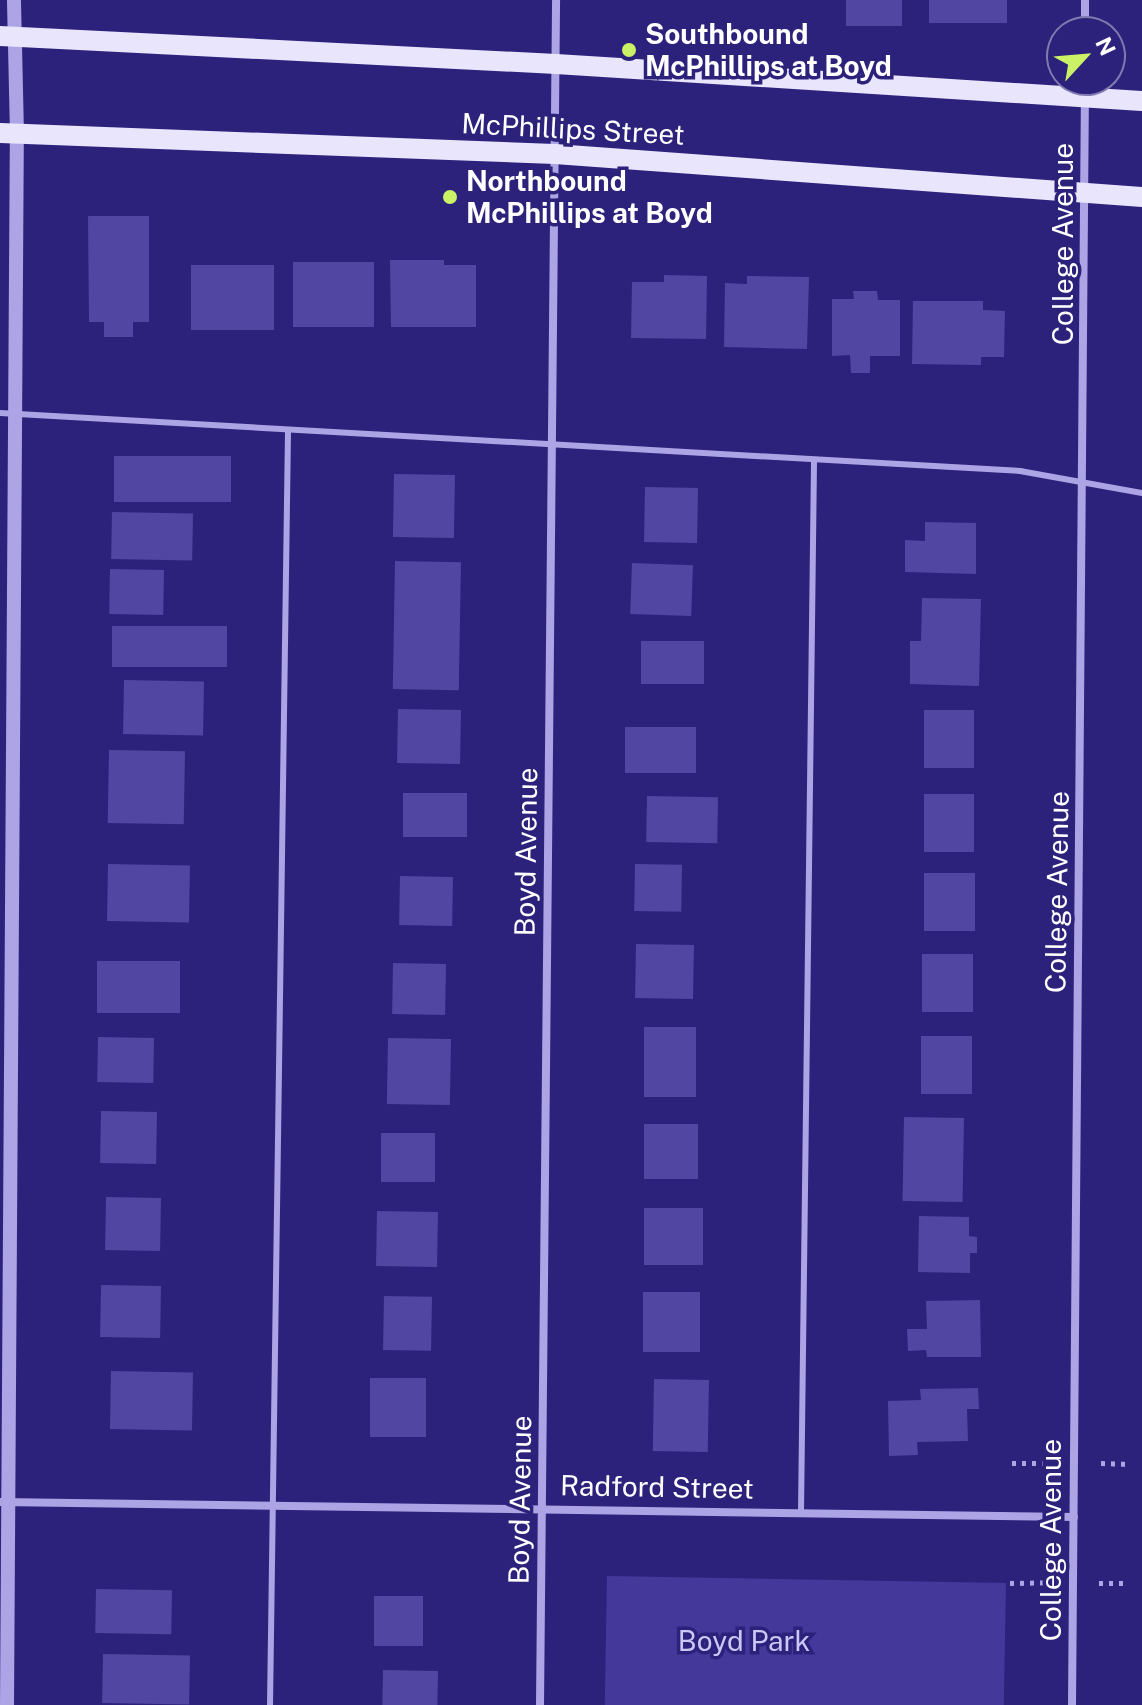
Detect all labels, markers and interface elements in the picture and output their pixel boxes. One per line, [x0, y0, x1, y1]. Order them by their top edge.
north arrow [1046, 16, 1126, 96]
place label: Southbound McPhillips at Boyd [645, 17, 892, 83]
text: N [1090, 33, 1121, 60]
marker: Southbound McPhillips at Boyd [620, 41, 638, 59]
street label: McPhillips Street [460, 106, 686, 152]
street label: College Avenue [1046, 143, 1080, 345]
place label: Northbound McPhillips at Boyd [466, 164, 713, 230]
marker: Northbound McPhillips at Boyd [441, 188, 459, 206]
street label: Boyd Avenue [508, 767, 544, 937]
street label: College Avenue [1038, 790, 1076, 994]
street label: Boyd Avenue [502, 1415, 538, 1585]
street label: College Avenue [1034, 1439, 1068, 1641]
street label: Radford Street [560, 1469, 754, 1505]
park label: Boyd Park [678, 1624, 810, 1658]

